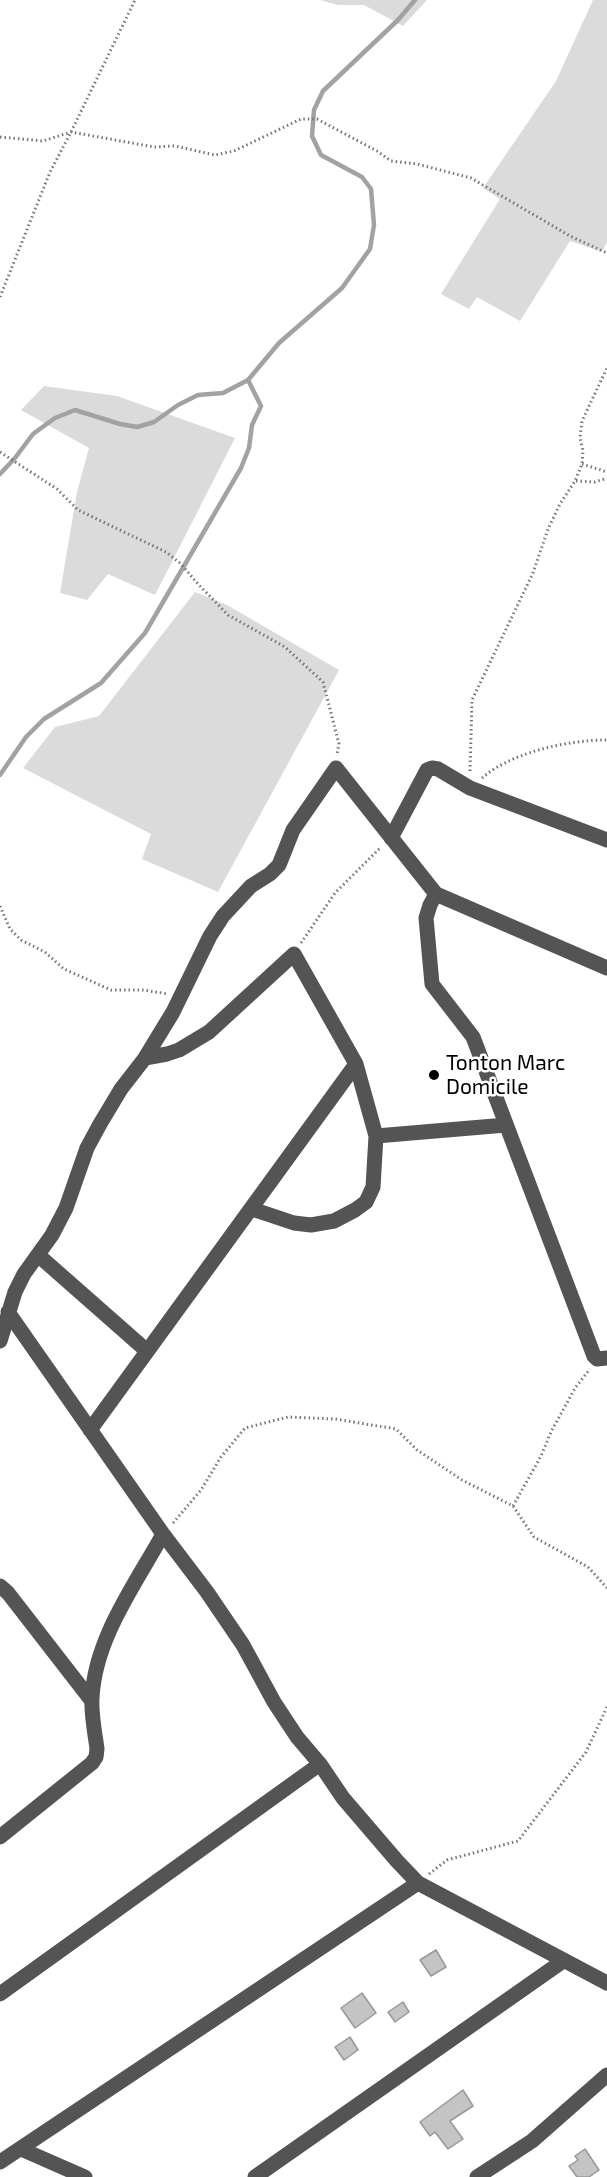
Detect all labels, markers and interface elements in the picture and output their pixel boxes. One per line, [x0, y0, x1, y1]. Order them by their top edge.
place label: Tonton Marc Domicile [446, 1050, 565, 1100]
marker: Tonton Marc Domicile [427, 1068, 441, 1082]

